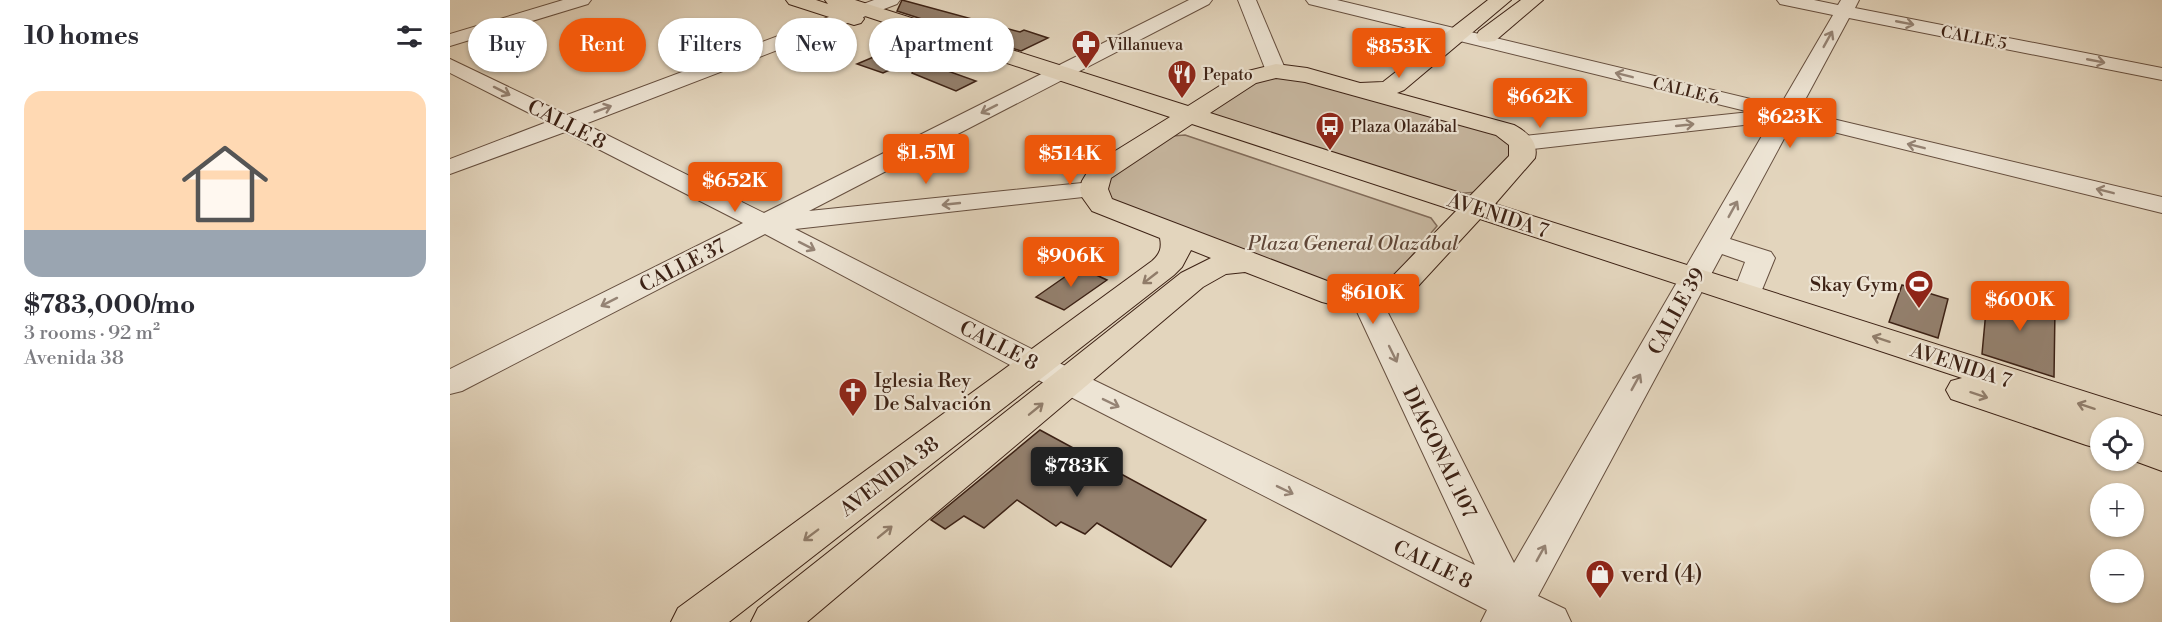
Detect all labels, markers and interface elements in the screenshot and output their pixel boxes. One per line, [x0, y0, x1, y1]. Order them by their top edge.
chip: Buy [468, 18, 547, 72]
chip: Rent [559, 18, 646, 72]
chip: Filters [658, 18, 763, 72]
chip: New [775, 18, 857, 72]
chip: Apartment [869, 18, 1014, 72]
one-way arrow [1895, 18, 1914, 29]
text: 10 homes [24, 20, 139, 52]
icon: filters [393, 20, 426, 53]
street label: CALLE 5 [1939, 22, 2009, 54]
pharmacy icon: Villanueva [1070, 28, 1102, 70]
pin: $853K [1357, 28, 1441, 79]
one-way arrow [1822, 31, 1834, 48]
place label: Villanueva [1106, 35, 1184, 55]
text: $853K [1366, 35, 1432, 60]
one-way arrow [2086, 56, 2106, 67]
restaurant icon: Pepato [1166, 58, 1198, 100]
place label: Pepato [1203, 65, 1253, 85]
one-way arrow [1615, 68, 1634, 80]
street label: CALLE 6 [1651, 73, 1721, 109]
pin: $662K [1498, 78, 1582, 129]
text: $662K [1507, 85, 1573, 110]
one-way arrow [493, 86, 511, 97]
street label: CALLE 8 [523, 95, 610, 156]
pin: $623K [1748, 98, 1832, 149]
one-way arrow [593, 103, 612, 114]
one-way arrow [980, 104, 998, 115]
text: $623K [1757, 105, 1823, 130]
bus stop icon: Plaza Olazábal [1314, 110, 1346, 152]
place label: Plaza Olazábal [1351, 117, 1457, 137]
one-way arrow [1675, 120, 1695, 131]
icon: home [171, 130, 279, 238]
pin: $1.5M [884, 134, 968, 185]
pin: $514K [1028, 135, 1112, 186]
one-way arrow [1906, 139, 1925, 151]
text: $1.5M [897, 141, 955, 166]
text: $514K [1039, 142, 1101, 167]
pin: $652K [693, 162, 777, 213]
text: $652K [702, 169, 768, 194]
one-way arrow [2096, 185, 2115, 197]
street label: AVENIDA 7 [1443, 188, 1551, 244]
one-way arrow [941, 199, 961, 210]
one-way arrow [1728, 201, 1739, 219]
park label: Plaza General Olazábal [1247, 232, 1459, 257]
street label: CALLE 37 [635, 234, 730, 299]
pin: $906K [1029, 237, 1113, 288]
one-way arrow [798, 240, 815, 252]
text: $906K [1037, 244, 1105, 269]
street label: CALLE 39 [1643, 264, 1711, 360]
sports icon: Skay Gym [1903, 268, 1935, 310]
one-way arrow [1143, 271, 1159, 284]
place label: Skay Gym [1810, 273, 1898, 298]
pin: $610K [1331, 274, 1415, 325]
text: $610K [1341, 281, 1405, 306]
pin: $600K [1978, 281, 2062, 332]
text: $600K [1985, 288, 2055, 313]
text: $783,000/mo [24, 289, 195, 321]
one-way arrow [601, 297, 619, 308]
street label: CALLE 8 [955, 316, 1042, 377]
text: 3 rooms · 92 m² [24, 321, 160, 346]
one-way arrow [1872, 333, 1891, 344]
street label: AVENIDA 7 [1906, 338, 2014, 394]
one-way arrow [1387, 344, 1399, 362]
text: Avenida 38 [24, 346, 124, 371]
place label: Iglesia Rey De Salvación [874, 369, 991, 417]
one-way arrow [1631, 374, 1643, 391]
church icon: Iglesia Rey De Salvación [837, 376, 869, 418]
street label: DIAGONAL 107 [1396, 383, 1481, 522]
one-way arrow [1969, 390, 1988, 401]
one-way arrow [1101, 398, 1119, 409]
one-way arrow [2077, 400, 2096, 411]
one-way arrow [1028, 403, 1044, 416]
map controls [2090, 417, 2144, 603]
button: locate [2090, 417, 2144, 471]
street label: AVENIDA 38 [835, 432, 944, 523]
pin: $783K [1035, 447, 1119, 498]
text: $783K [1045, 454, 1109, 479]
button: + [2090, 483, 2144, 537]
one-way arrow [1276, 485, 1294, 496]
one-way arrow [877, 526, 893, 539]
one-way arrow [803, 528, 819, 541]
street label: CALLE 8 [1389, 536, 1476, 595]
one-way arrow [1536, 544, 1547, 562]
button: − [2090, 549, 2144, 603]
shop icon: verd (4) [1584, 558, 1616, 600]
place label: verd (4) [1620, 560, 1703, 590]

